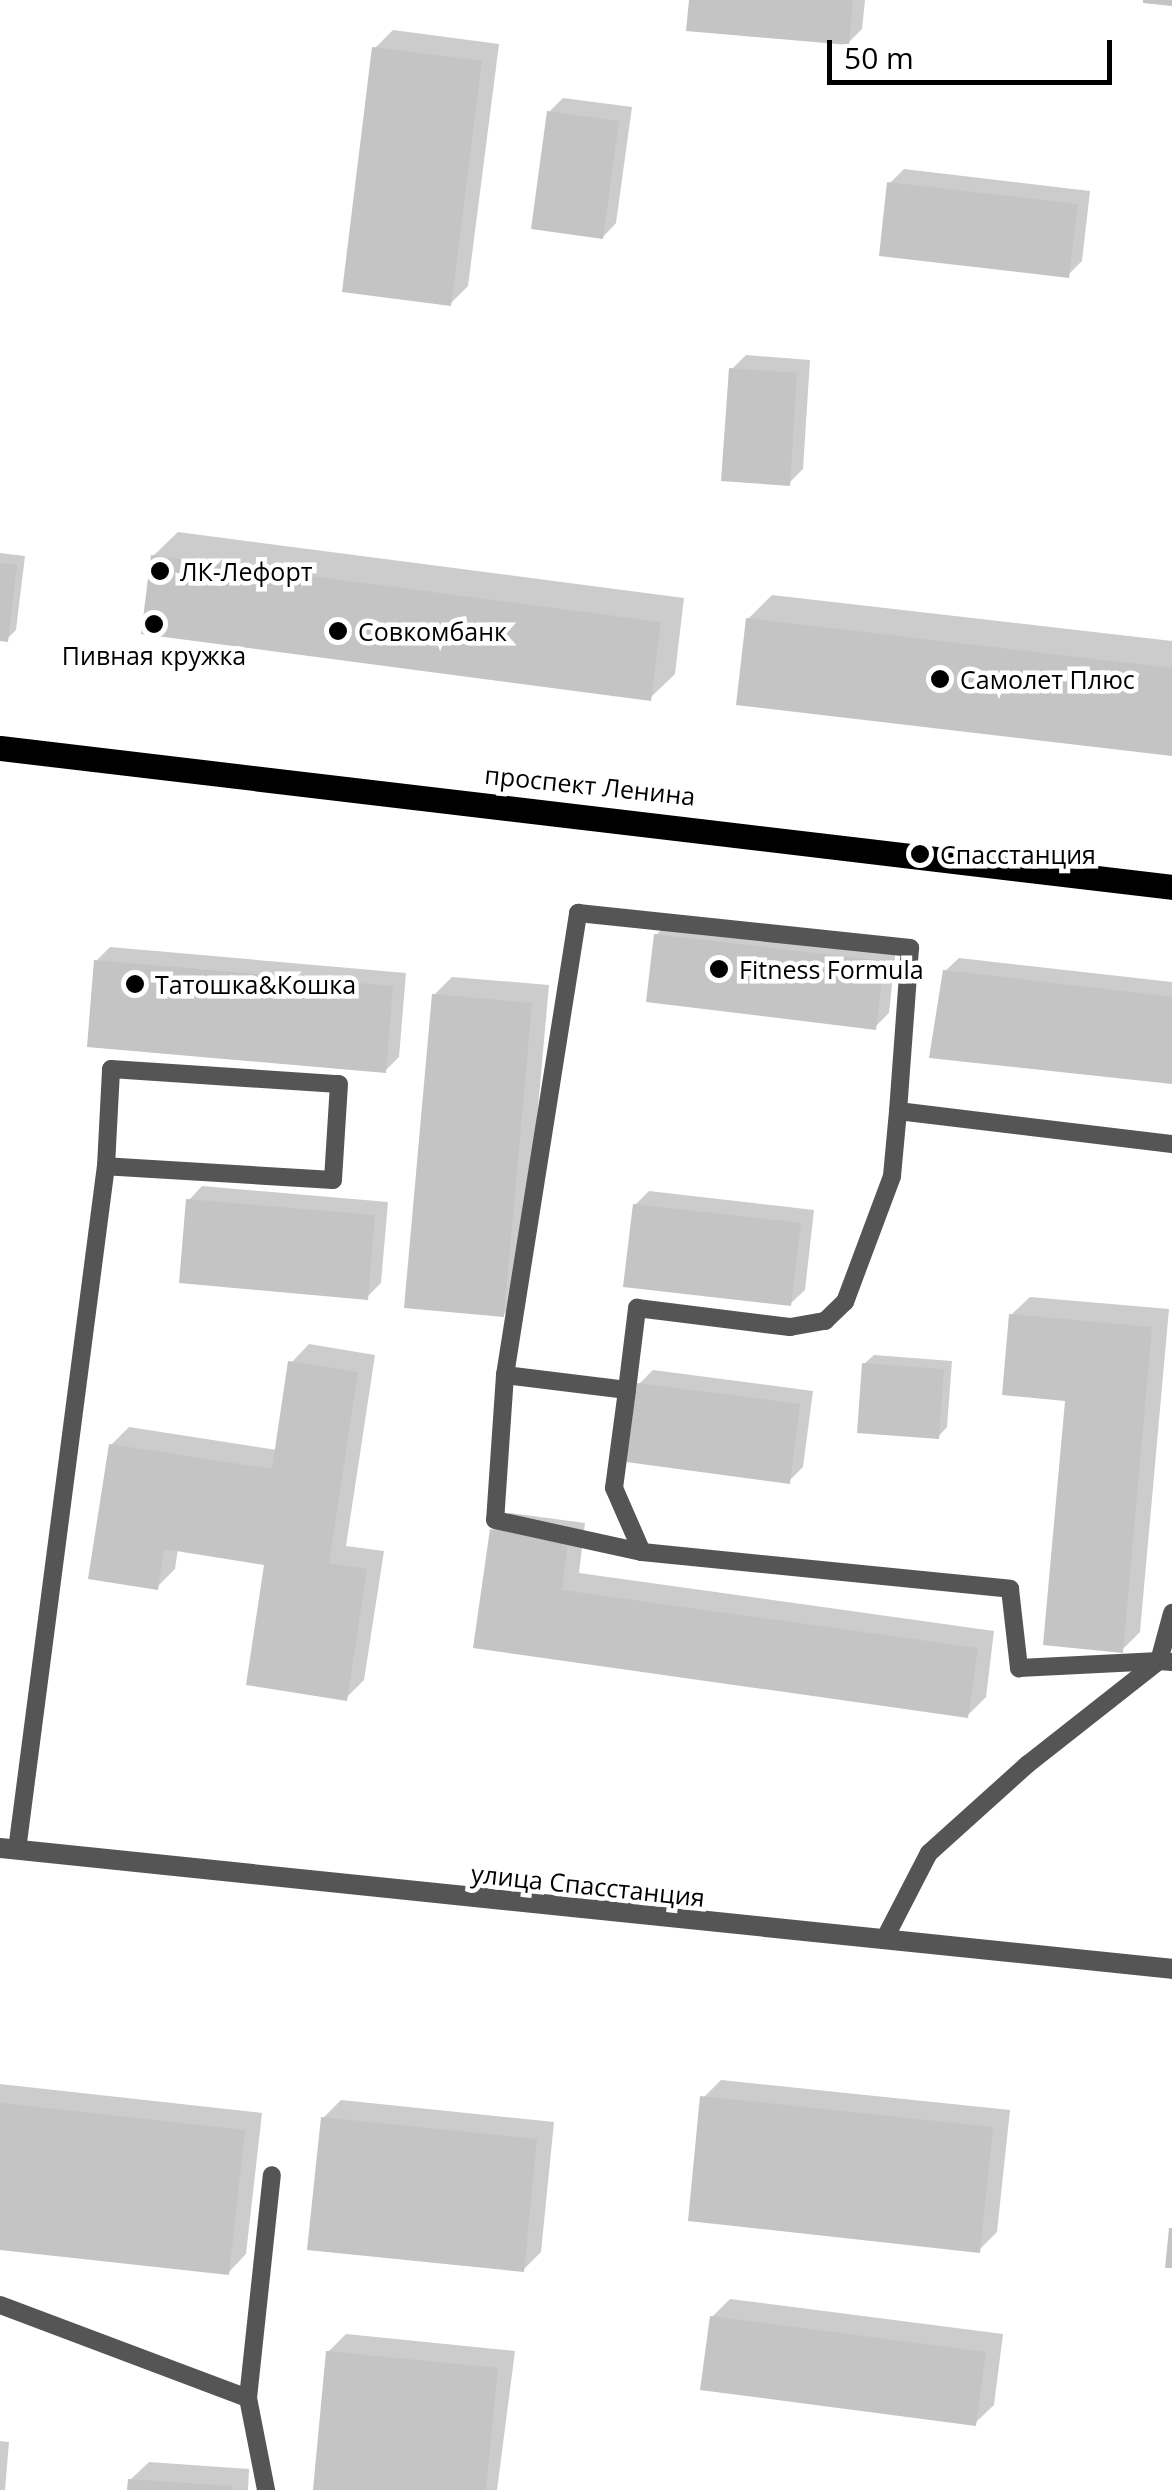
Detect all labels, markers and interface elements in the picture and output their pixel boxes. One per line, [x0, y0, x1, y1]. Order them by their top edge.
scale bar [832, 20, 1117, 82]
text: 50 m [844, 37, 914, 78]
place label: ЛК-Лефорт [180, 556, 312, 586]
marker: ЛК-Лефорт [149, 560, 171, 582]
marker: Пивная кружка [143, 613, 165, 635]
place label: Совкомбанк [358, 616, 507, 646]
marker: Совкомбанк [327, 620, 349, 642]
place label: Пивная кружка [62, 640, 246, 670]
place label: Самолет Плюс [960, 664, 1135, 694]
marker: Самолет Плюс [929, 668, 951, 690]
street label: проспект Ленина [483, 759, 697, 811]
place label: Спасстанция [940, 839, 1096, 869]
marker: Спасстанция [909, 843, 931, 865]
place label: Fitness Formula [739, 954, 924, 984]
marker: Fitness Formula [708, 958, 730, 980]
place label: Татошка&Кошка [155, 969, 356, 999]
marker: Татошка&Кошка [124, 973, 146, 995]
street label: улица Спасстанция [470, 1858, 706, 1912]

